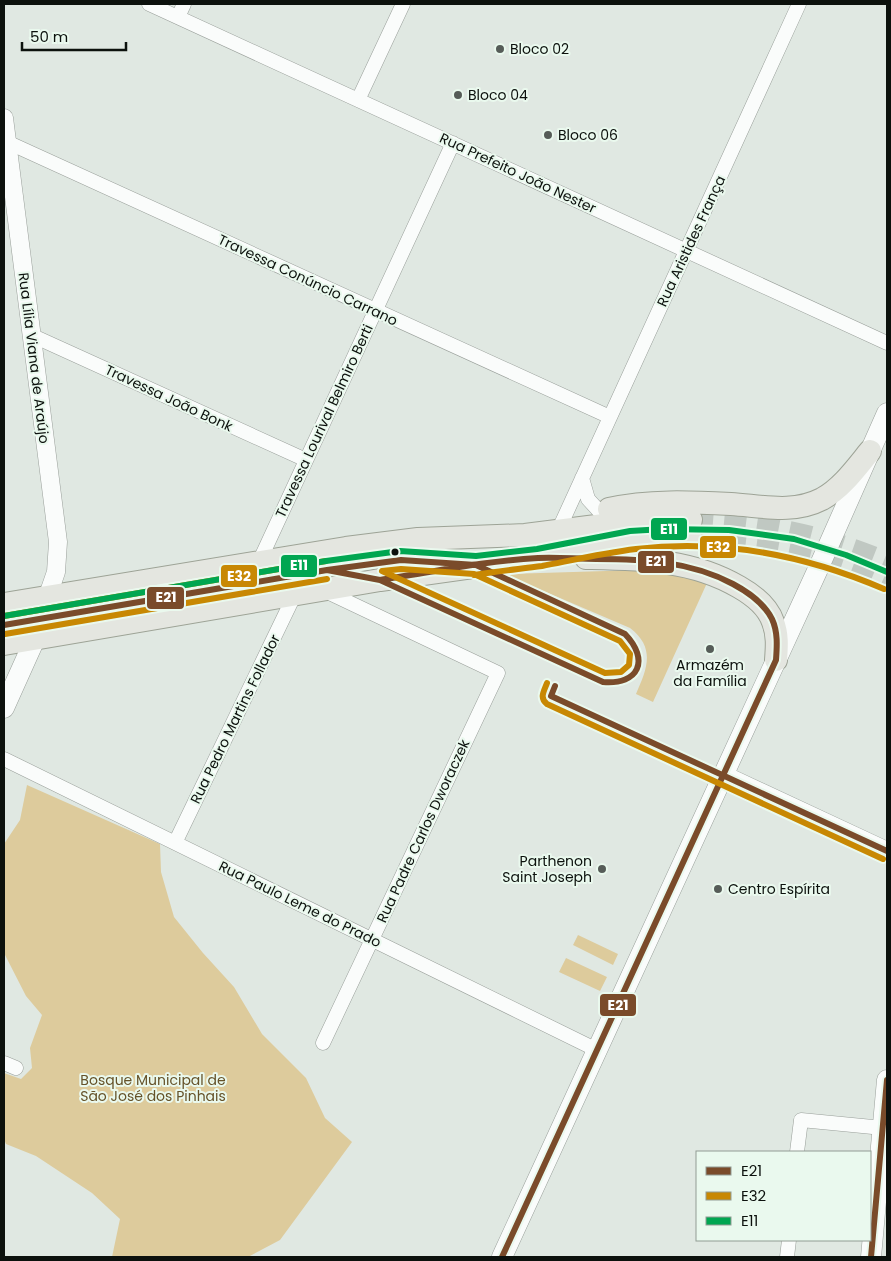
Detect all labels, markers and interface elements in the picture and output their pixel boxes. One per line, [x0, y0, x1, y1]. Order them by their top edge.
scale bar [22, 20, 126, 52]
text: 50 m [30, 26, 68, 47]
place label: Bloco 02 [510, 39, 569, 59]
marker: Bloco 02 [494, 43, 506, 55]
place label: Bloco 04 [468, 85, 528, 105]
marker: Bloco 04 [452, 89, 464, 101]
place label: Bloco 06 [558, 125, 618, 145]
street label: Rua Prefeito João Nester [436, 128, 600, 218]
marker: Bloco 06 [542, 129, 554, 141]
street label: Rua Aristides França [652, 172, 730, 310]
street label: Travessa Conúncio Carrano [215, 230, 401, 330]
street label: Rua Lília Viana de Araújo [14, 271, 54, 445]
street label: Travessa Lourival Belmiro Berti [270, 321, 378, 521]
street label: Travessa João Bonk [102, 360, 237, 437]
line badge: E11 [650, 517, 688, 541]
text: E11 [660, 519, 678, 539]
line badge: E32 [699, 535, 737, 559]
text: E32 [706, 537, 730, 557]
unlabelled marker [390, 547, 400, 557]
line badge: E21 [637, 550, 675, 574]
text: E21 [646, 551, 666, 571]
line badge: E11 [280, 554, 318, 578]
text: E11 [290, 555, 308, 575]
line badge: E32 [220, 564, 258, 588]
text: E32 [227, 566, 251, 586]
line badge: E21 [146, 586, 185, 610]
text: E21 [156, 587, 176, 607]
street label: Rua Pedro Martins Follador [185, 631, 285, 807]
marker: Armazém da Família [704, 643, 716, 655]
place label: Armazém da Família [673, 655, 747, 691]
street label: Rua Padre Carlos Dworaczek [372, 735, 475, 926]
place label: Parthenon Saint Joseph [502, 851, 592, 887]
street label: Rua Paulo Leme do Prado [215, 856, 385, 952]
marker: Parthenon Saint Joseph [596, 863, 608, 875]
place label: Centro Espírita [728, 879, 830, 899]
marker: Centro Espírita [712, 883, 724, 895]
line badge: E21 [599, 993, 637, 1017]
text: E21 [608, 995, 628, 1015]
park label: Bosque Municipal de São José dos Pinhais [80, 1070, 226, 1106]
legend [696, 1151, 871, 1241]
text: E21 [741, 1160, 762, 1181]
text: E32 [741, 1185, 766, 1206]
text: E11 [741, 1210, 758, 1231]

